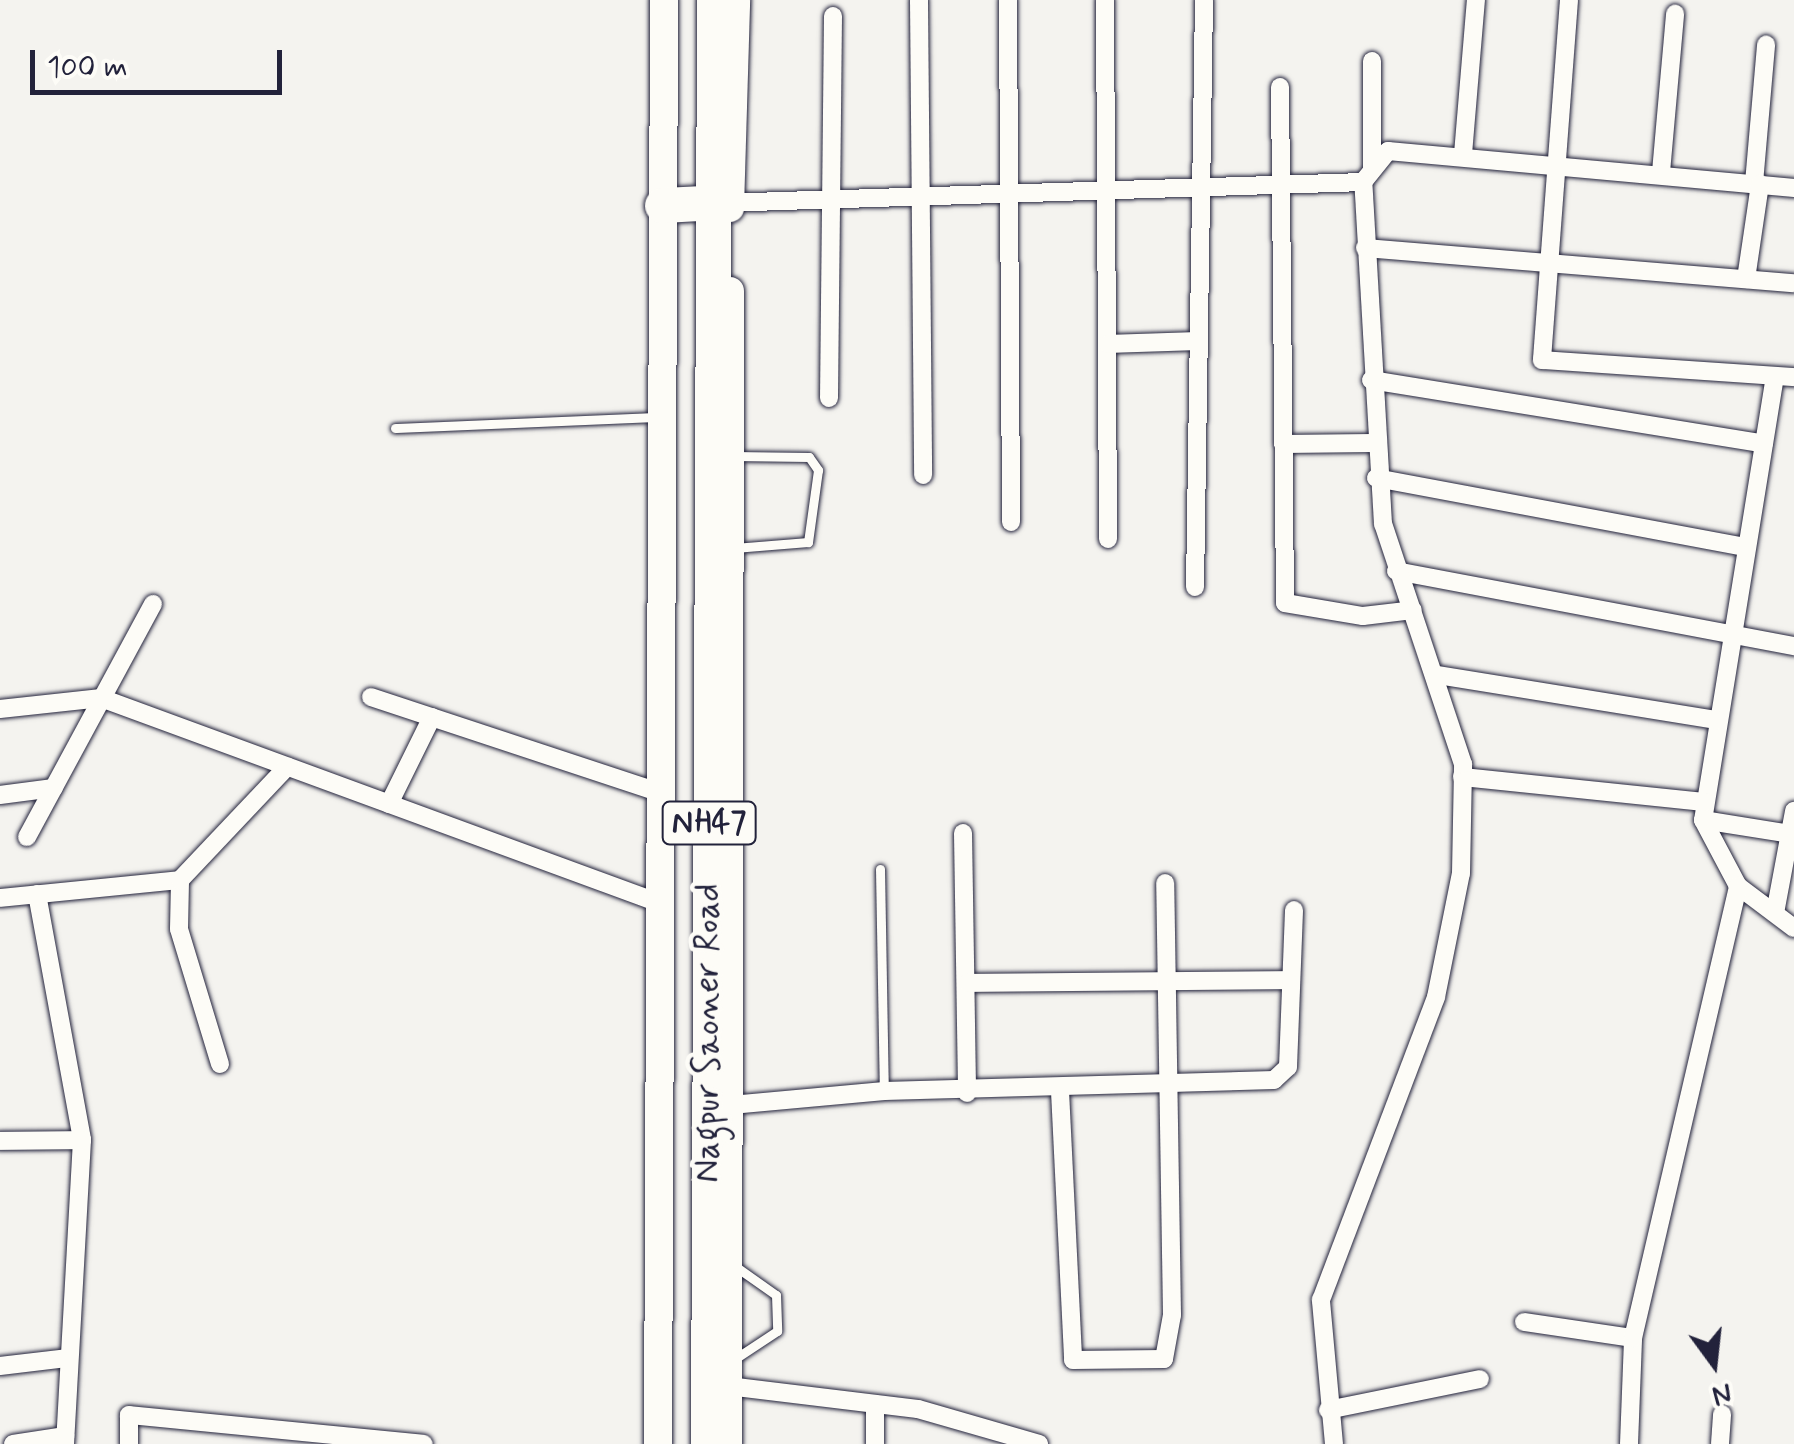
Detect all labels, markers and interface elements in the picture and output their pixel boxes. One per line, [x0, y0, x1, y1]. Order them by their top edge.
scale bar [35, 30, 288, 92]
text: 100 m [47, 48, 128, 87]
road number: NH47 [662, 796, 756, 850]
street label: Nagpur Saoner Road [687, 887, 729, 1179]
north arrow [1664, 1314, 1764, 1414]
text: N [1708, 1373, 1736, 1414]

